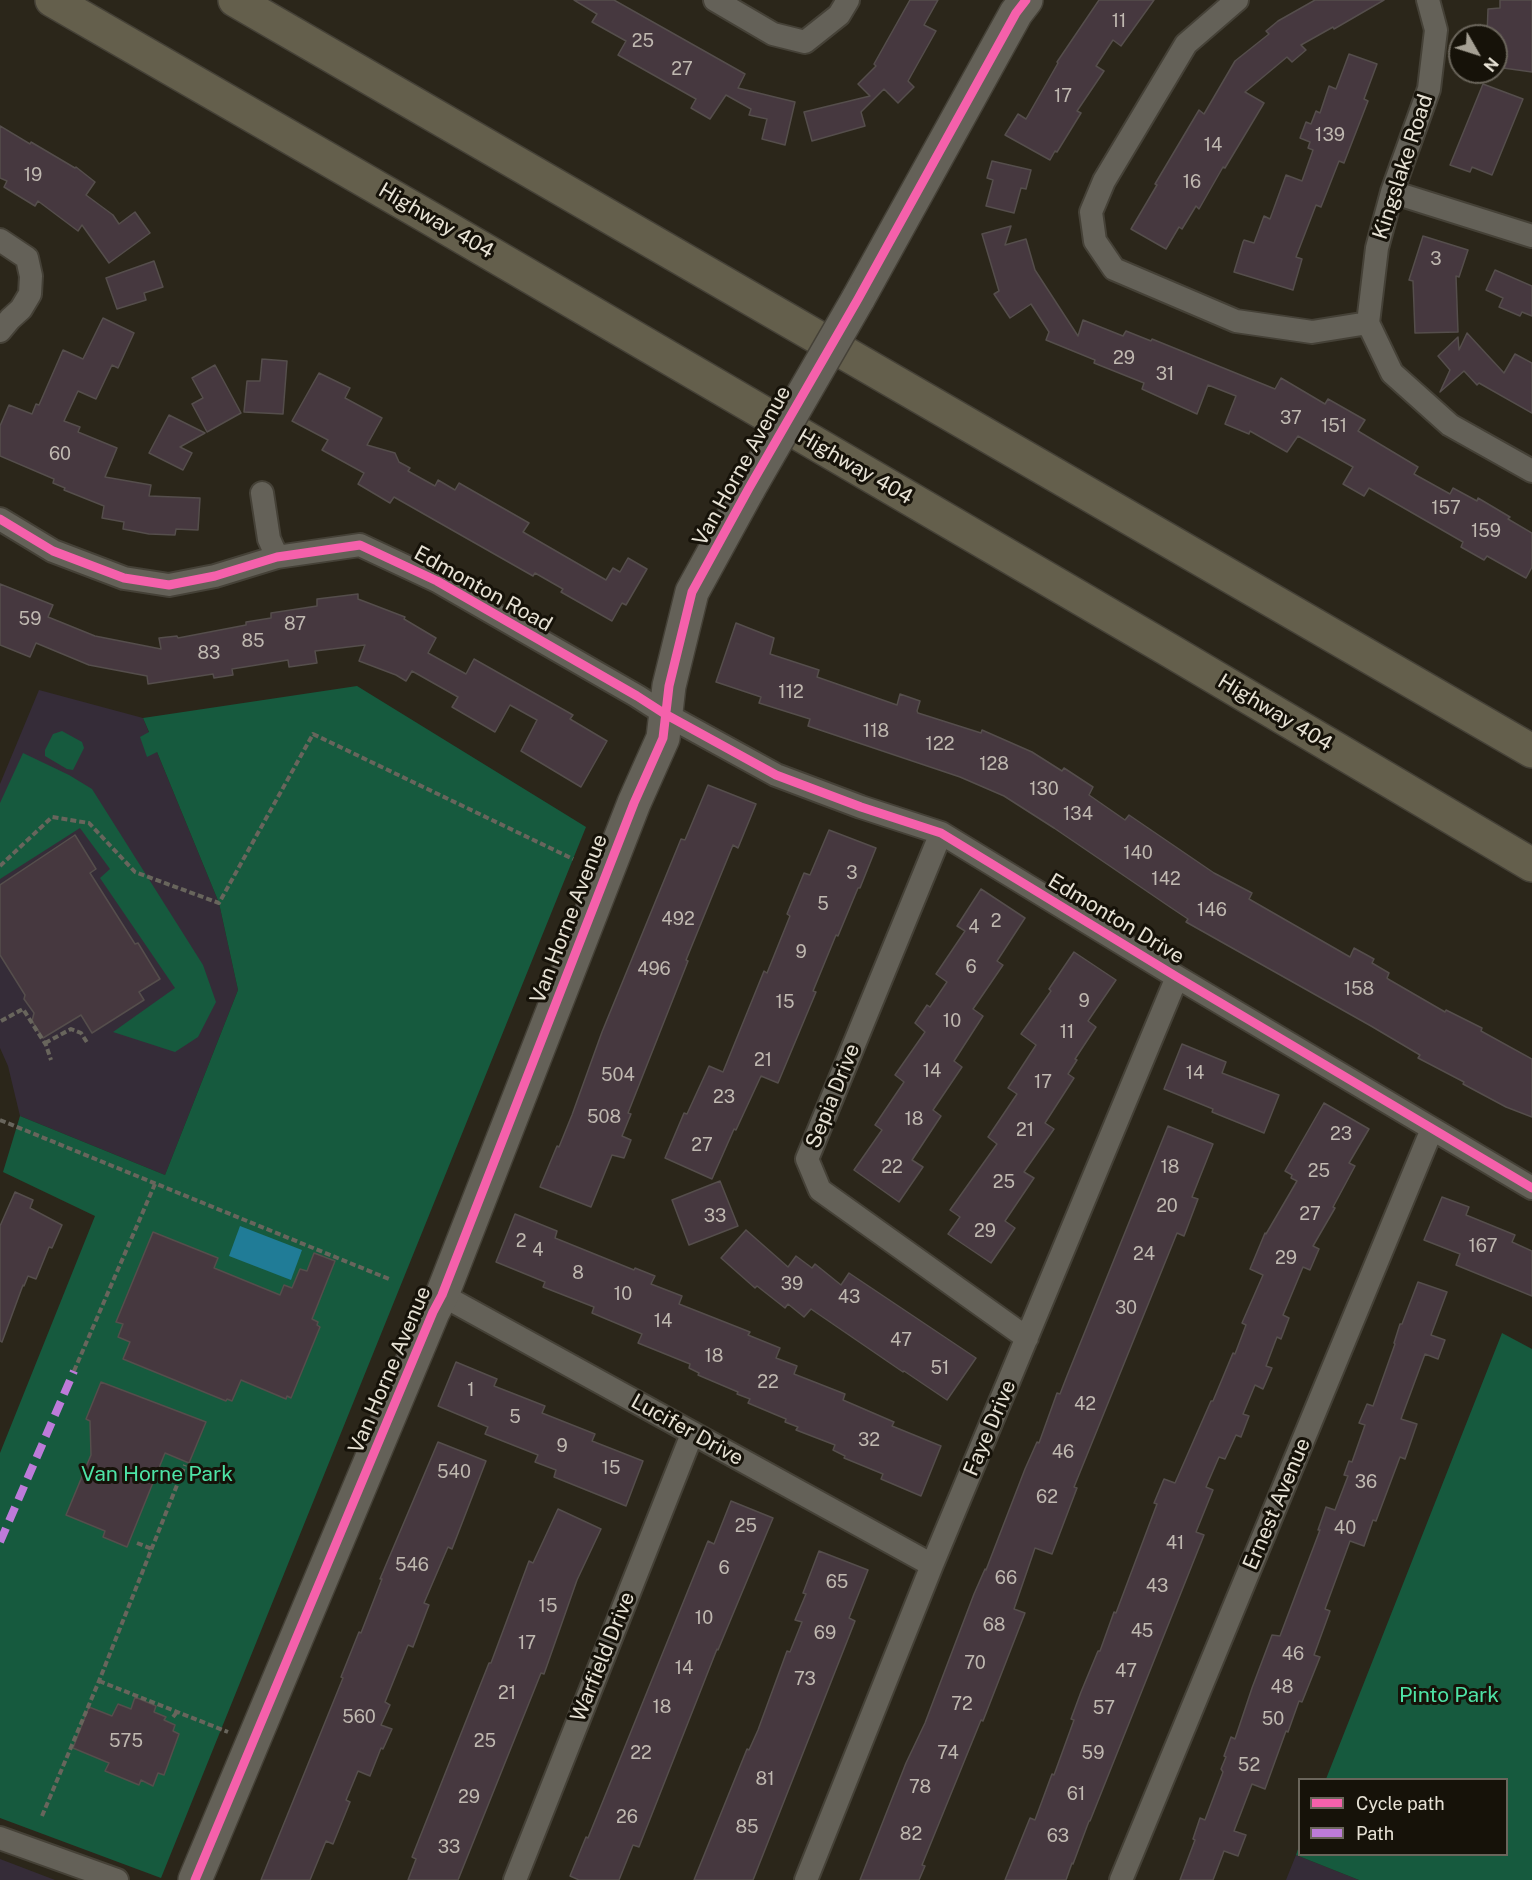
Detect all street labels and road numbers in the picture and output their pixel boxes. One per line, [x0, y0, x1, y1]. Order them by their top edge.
street label: Kingslake Road [1368, 91, 1438, 243]
street label: Highway 404 [374, 178, 498, 264]
street label: Van Horne Avenue [688, 381, 796, 551]
street label: Highway 404 [793, 424, 917, 510]
street label: Edmonton Road [410, 541, 556, 637]
street label: Highway 404 [1213, 669, 1337, 757]
street label: Van Horne Avenue [525, 831, 613, 1007]
street label: Edmonton Drive [1043, 868, 1189, 970]
street label: Sepia Drive [801, 1040, 865, 1152]
street label: Van Horne Avenue [343, 1283, 437, 1457]
street label: Faye Drive [959, 1376, 1021, 1480]
street label: Lucifer Drive [626, 1389, 748, 1471]
street label: Ernest Avenue [1238, 1434, 1316, 1574]
street label: Warfield Drive [566, 1588, 640, 1726]

